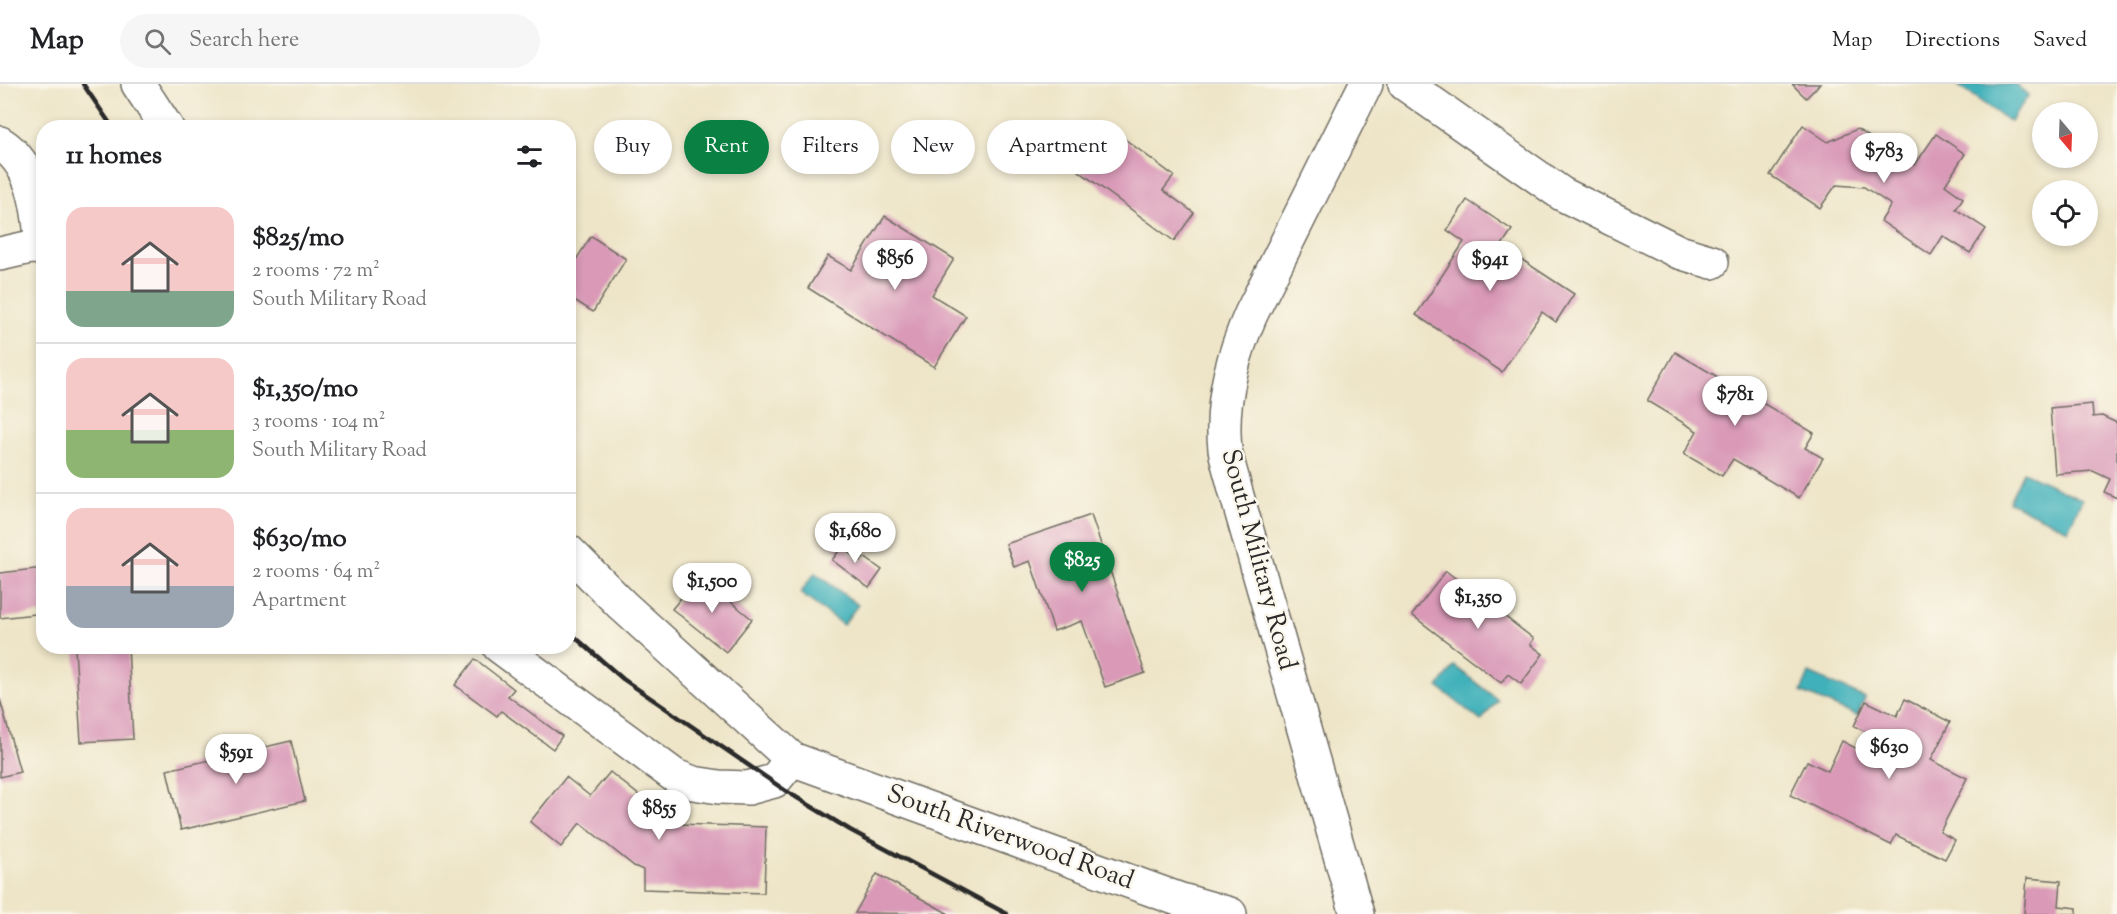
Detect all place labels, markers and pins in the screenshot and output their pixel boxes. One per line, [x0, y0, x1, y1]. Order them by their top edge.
pin: $783 [1848, 133, 1920, 184]
pin: $856 [859, 240, 931, 291]
pin: $941 [1454, 241, 1526, 292]
pin: $781 [1699, 376, 1771, 427]
pin: $1,680 [806, 513, 904, 564]
pin: $825 [1046, 542, 1118, 593]
pin: $1,500 [663, 563, 761, 614]
pin: $1,350 [1429, 579, 1527, 630]
pin: $630 [1853, 729, 1925, 780]
pin: $591 [200, 734, 272, 785]
pin: $855 [623, 790, 695, 841]

